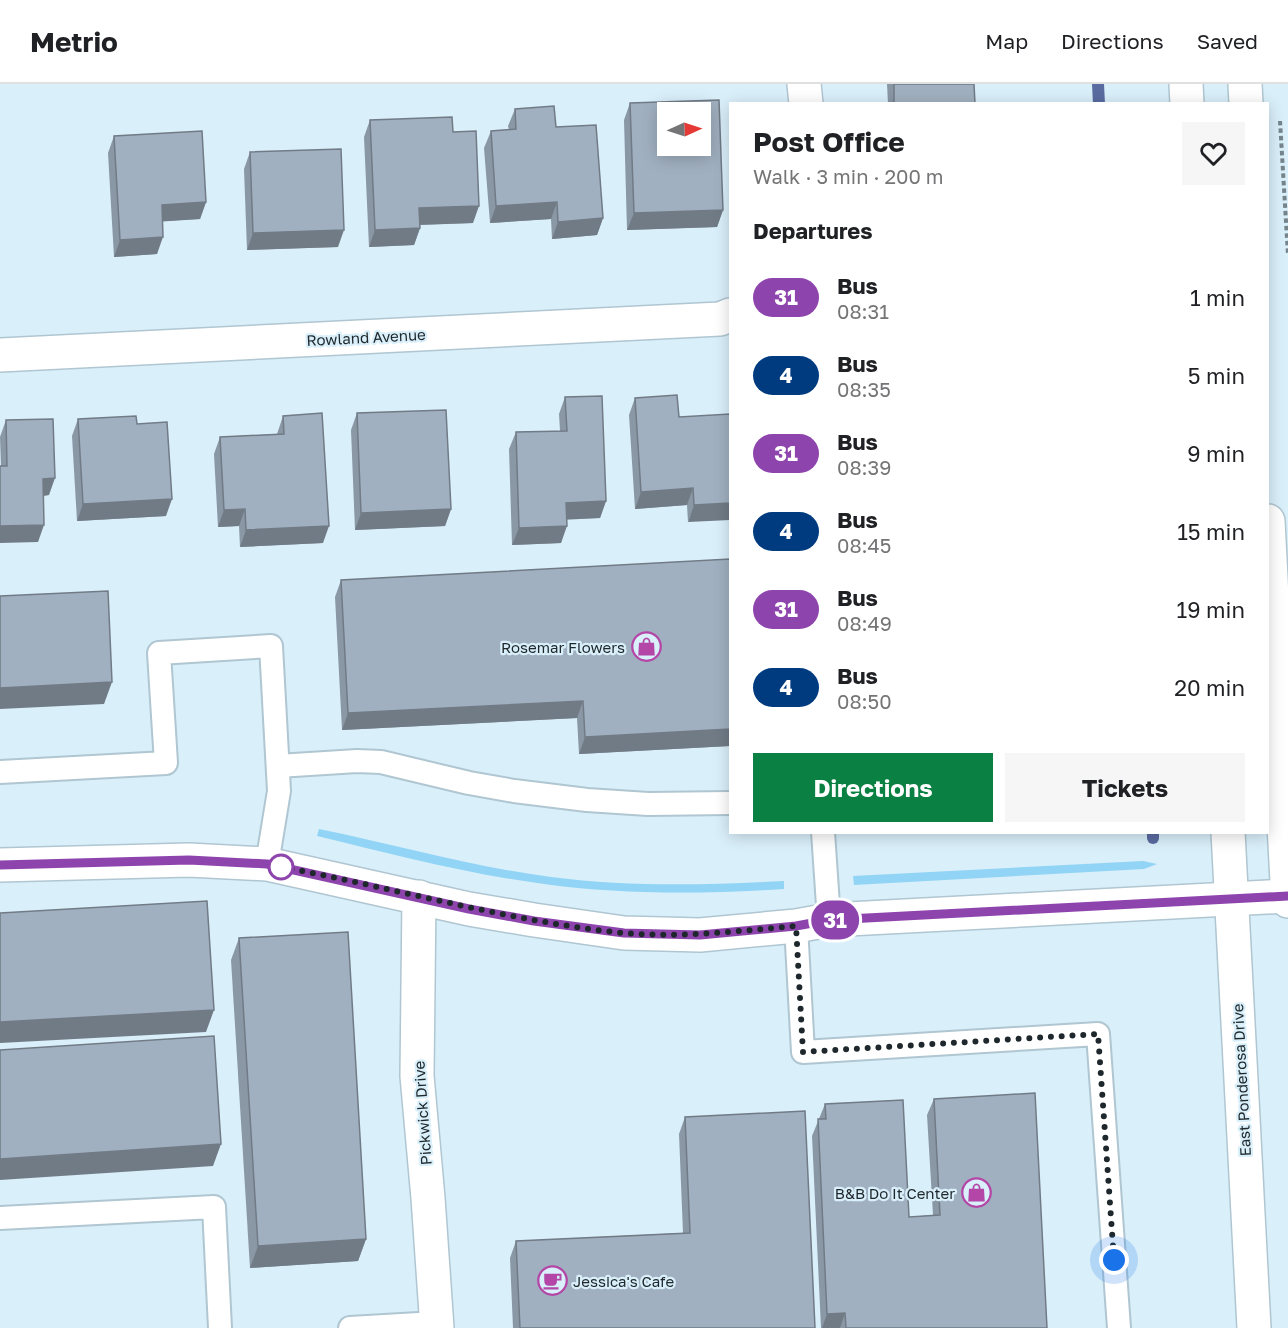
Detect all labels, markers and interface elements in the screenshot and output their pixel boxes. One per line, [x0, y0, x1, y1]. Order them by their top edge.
text: Metrio [30, 25, 118, 58]
text: Map [985, 28, 1028, 54]
text: Directions [1061, 28, 1164, 54]
text: Saved [1197, 28, 1258, 54]
north arrow [657, 102, 711, 156]
map controls [657, 102, 711, 156]
button: heart [1182, 122, 1245, 185]
text: Post Office [753, 125, 905, 158]
text: Walk · 3 min · 200 m [753, 164, 944, 188]
text: Departures [753, 217, 872, 244]
text: Bus [837, 272, 878, 299]
text: 31 [774, 284, 798, 310]
text: 1 min [1190, 284, 1245, 311]
text: 08:31 [837, 299, 889, 323]
street label: Rowland Avenue [306, 325, 426, 349]
text: Bus [837, 350, 878, 377]
text: 4 [779, 362, 793, 388]
text: 5 min [1188, 362, 1245, 389]
text: 08:35 [837, 377, 891, 401]
text: Bus [837, 428, 878, 455]
text: 31 [774, 440, 798, 466]
text: 9 min [1187, 440, 1245, 467]
text: 08:39 [837, 455, 891, 479]
text: Bus [837, 506, 878, 533]
text: 4 [779, 518, 793, 544]
text: 15 min [1177, 518, 1245, 545]
text: 08:45 [837, 533, 891, 557]
text: Bus [837, 584, 878, 611]
text: 31 [774, 596, 798, 622]
text: 19 min [1177, 596, 1245, 623]
text: 08:49 [837, 611, 892, 635]
shop icon: Rosemar Flowers [630, 631, 662, 663]
place label: Rosemar Flowers [501, 638, 625, 656]
text: Bus [837, 662, 878, 689]
text: 4 [779, 674, 793, 700]
text: 20 min [1174, 674, 1245, 701]
text: 08:50 [837, 689, 892, 713]
button: Directions [753, 753, 993, 822]
button: Tickets [1005, 753, 1245, 822]
unlabelled marker [268, 854, 294, 880]
line badge: 31 [808, 900, 862, 940]
text: 31 [823, 907, 847, 933]
street label: East Ponderosa Drive [1228, 1003, 1254, 1157]
street label: Pickwick Drive [409, 1060, 435, 1166]
shop icon: B&B Do It Center [960, 1177, 992, 1209]
place label: B&B Do It Center [835, 1184, 955, 1202]
your location [1099, 1245, 1129, 1275]
cafe icon: Jessica's Cafe [536, 1265, 568, 1297]
place label: Jessica's Cafe [573, 1272, 674, 1290]

